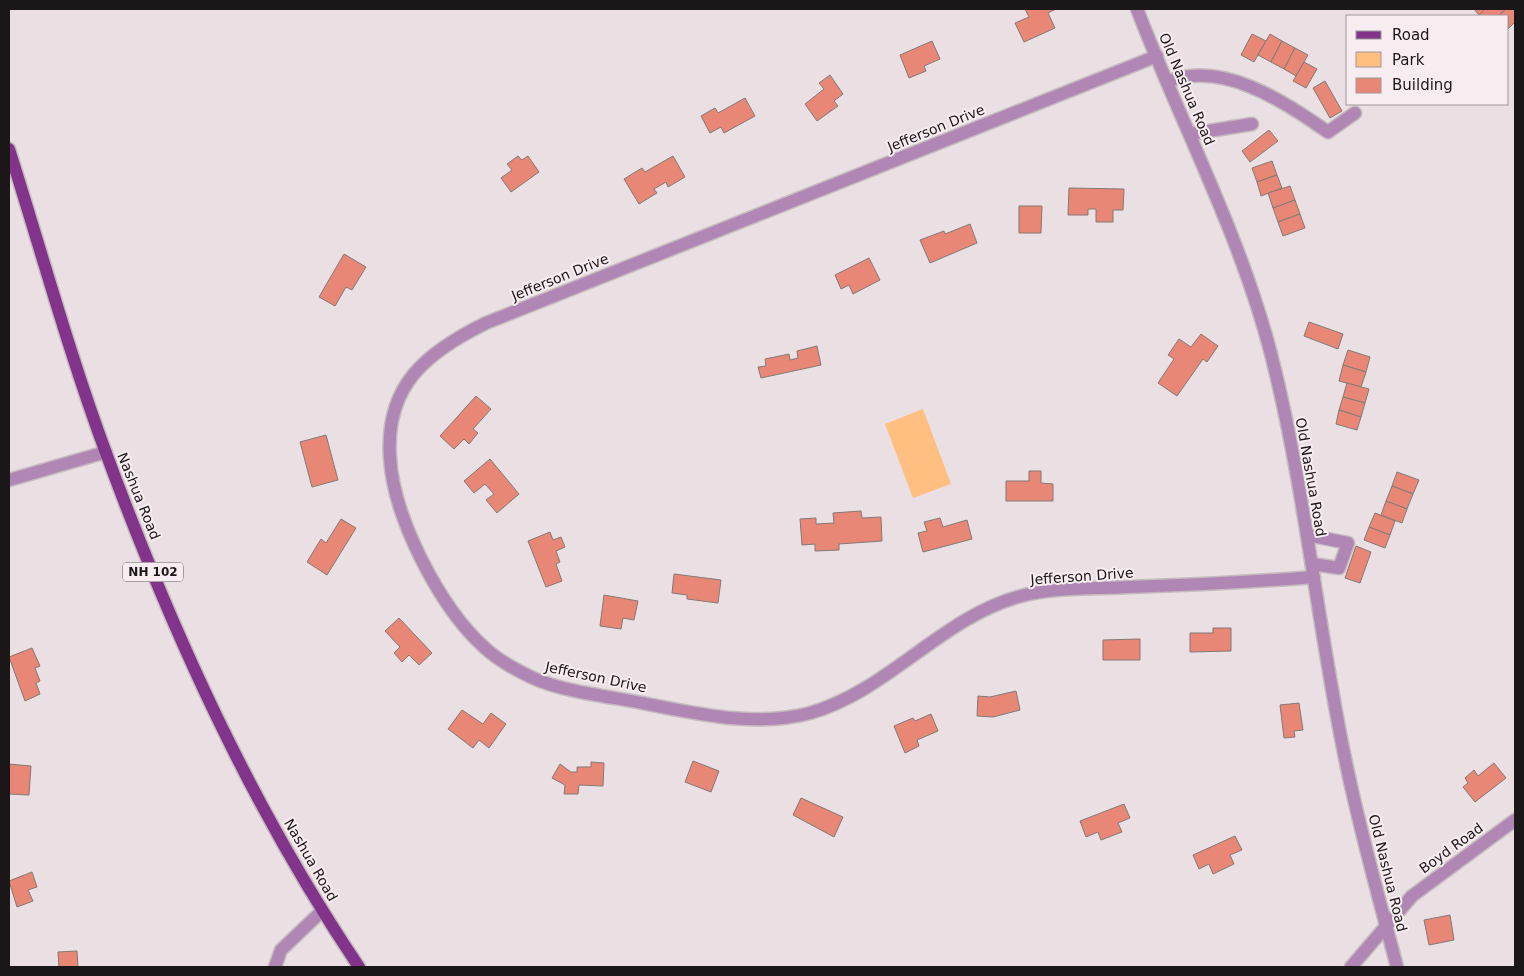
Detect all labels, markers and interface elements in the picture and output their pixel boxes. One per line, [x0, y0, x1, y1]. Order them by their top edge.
legend [1346, 15, 1509, 105]
text: Road [1392, 26, 1430, 44]
street label: Old Nashua Road [1156, 30, 1218, 148]
text: Park [1392, 51, 1425, 69]
text: Building [1392, 76, 1453, 94]
street label: Jefferson Drive [884, 101, 987, 155]
street label: Jefferson Drive [508, 250, 611, 304]
street label: Old Nashua Road [1293, 416, 1329, 538]
street label: Nashua Road [114, 450, 164, 542]
road number: NH 102 [123, 562, 183, 582]
street label: Jefferson Drive [1029, 564, 1134, 588]
street label: Jefferson Drive [543, 658, 648, 696]
street label: Old Nashua Road [1366, 813, 1410, 933]
street label: Nashua Road [281, 816, 341, 904]
street label: Boyd Road [1416, 820, 1486, 876]

